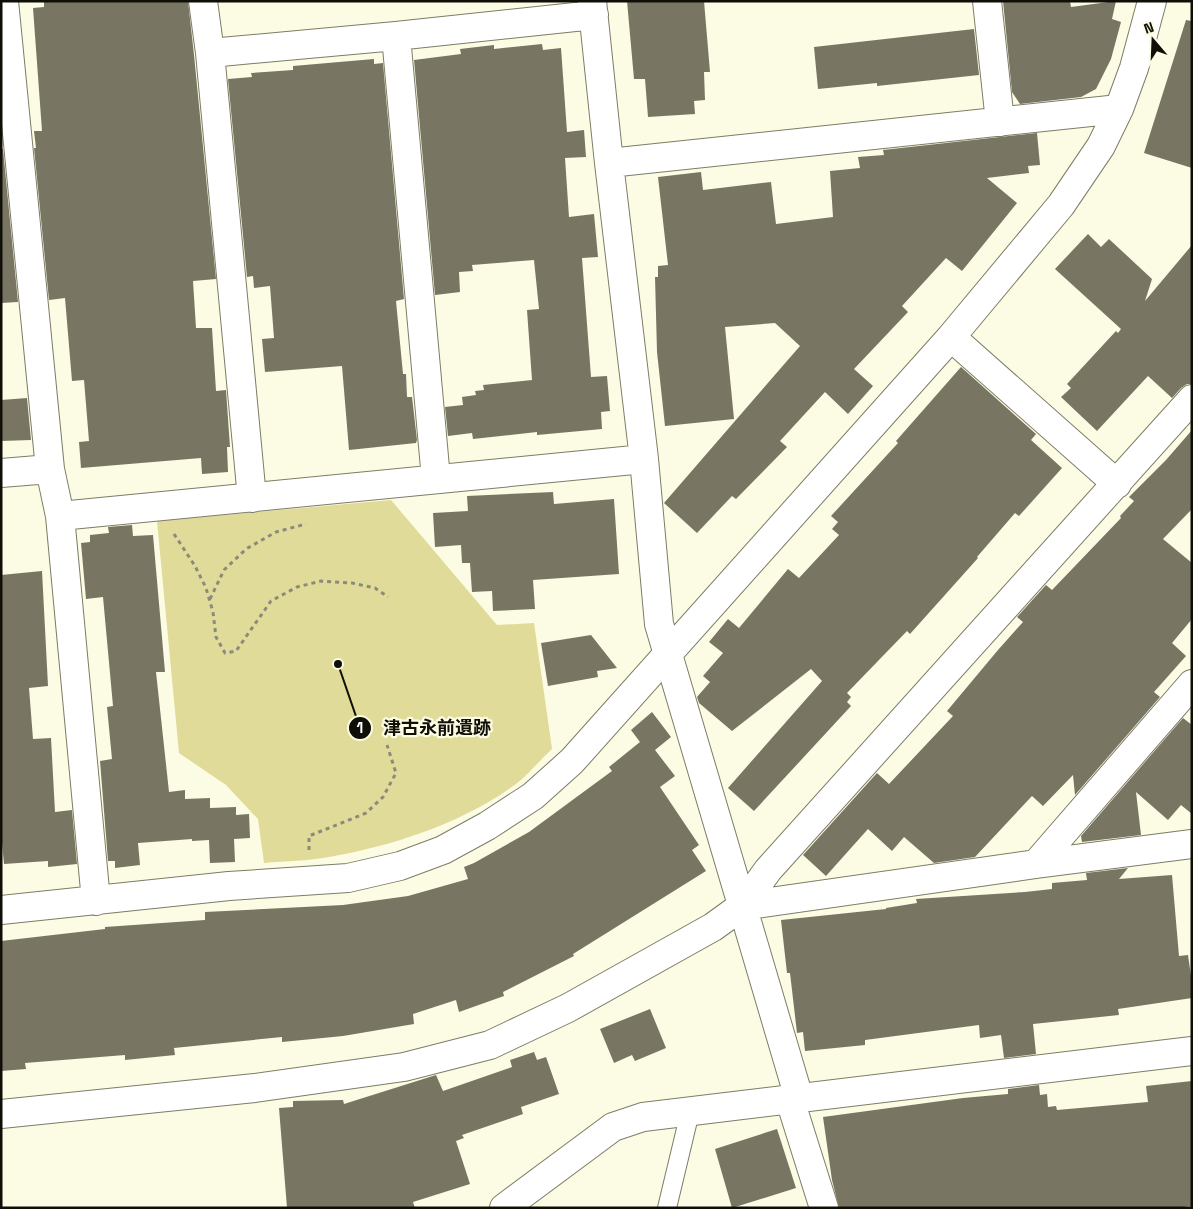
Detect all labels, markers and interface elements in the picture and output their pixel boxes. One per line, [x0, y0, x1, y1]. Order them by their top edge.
north arrow [1128, 15, 1178, 65]
text: N [1141, 18, 1156, 38]
callout: 津古永前遺跡 [348, 711, 501, 744]
text: 津古永前遺跡 [383, 716, 491, 739]
text: 1 [357, 718, 363, 737]

